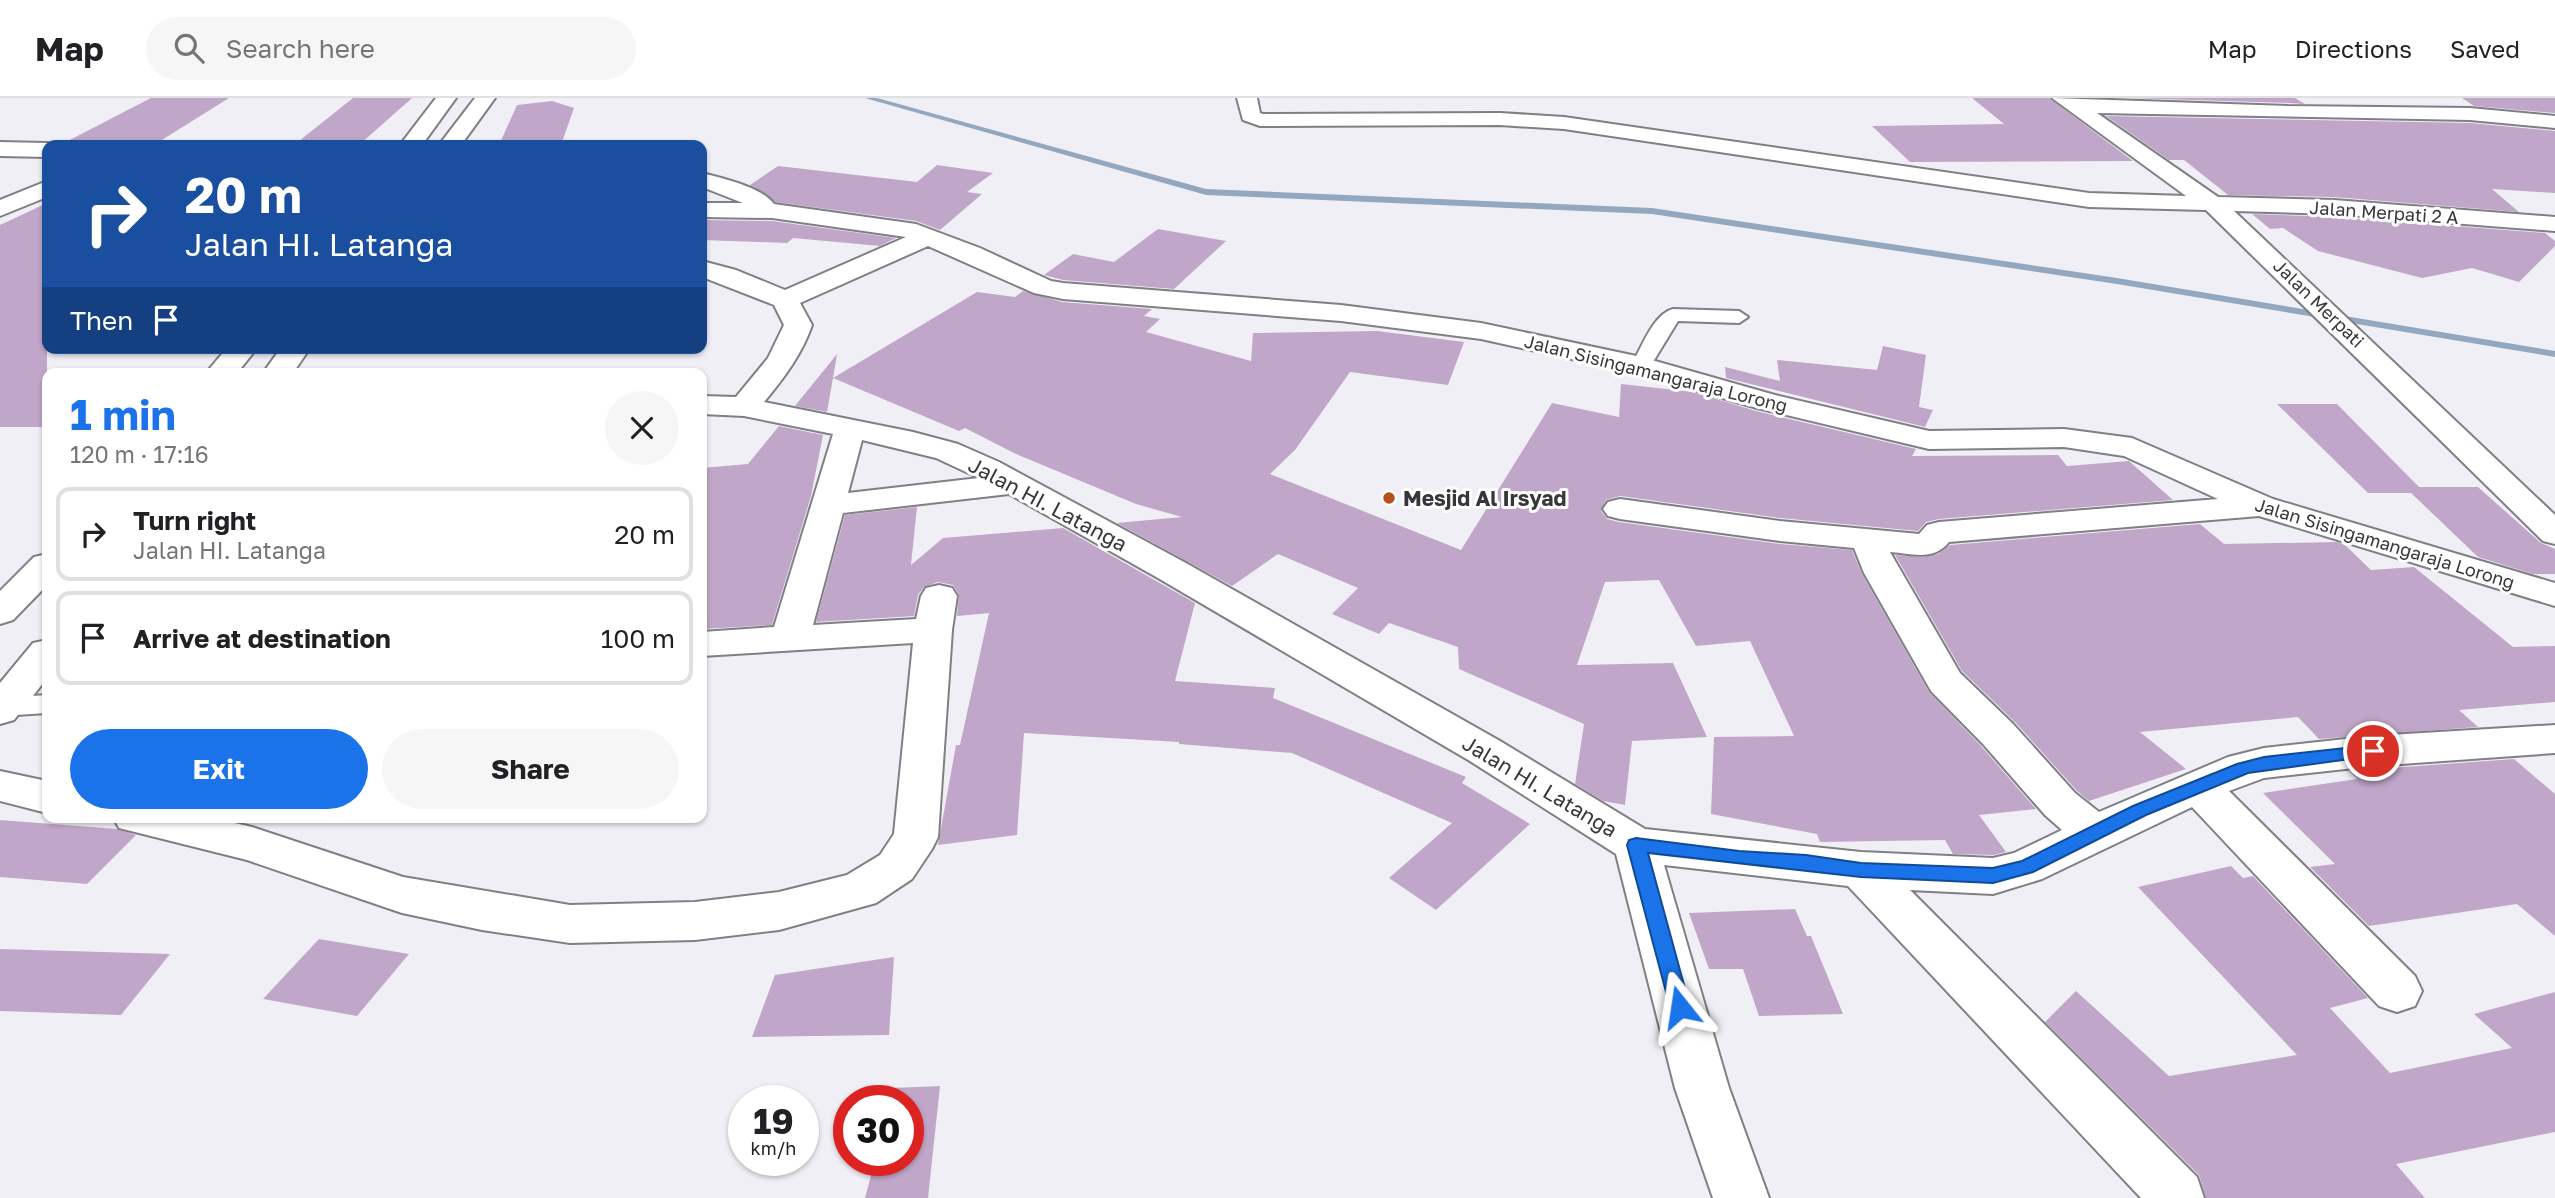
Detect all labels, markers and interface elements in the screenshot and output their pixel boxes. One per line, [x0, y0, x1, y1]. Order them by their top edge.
search box [146, 17, 636, 80]
text: Map [35, 29, 104, 68]
icon: search [170, 29, 208, 67]
text: Search here [226, 33, 375, 64]
text: Map [2208, 34, 2257, 63]
text: Directions [2295, 34, 2412, 63]
text: Saved [2450, 34, 2520, 63]
text: 20 m [185, 165, 302, 224]
icon: right [70, 168, 161, 259]
street label: Jalan Merpati 2 A [2309, 196, 2459, 228]
text: Jalan HI. Latanga [185, 225, 453, 263]
street label: Jalan Merpati [2269, 254, 2369, 352]
icon: arrive [147, 301, 185, 339]
text: Then [70, 305, 133, 336]
street label: Jalan Sisingamangaraja Lorong [1522, 330, 1790, 416]
text: 1 min [70, 389, 176, 439]
button: close [605, 391, 679, 465]
text: 120 m · 17:16 [70, 440, 209, 468]
street label: Jalan HI. Latanga [964, 451, 1132, 557]
place label: Mesjid Al Irsyad [1403, 485, 1566, 511]
marker: Mesjid Al Irsyad [1381, 490, 1397, 506]
street label: Jalan Sisingamangaraja Lorong [2253, 493, 2517, 593]
text: Turn right [133, 505, 256, 536]
icon: right [74, 515, 112, 553]
text: 20 m [614, 519, 675, 550]
text: Jalan HI. Latanga [133, 536, 326, 564]
icon: arrive [74, 619, 112, 657]
text: Arrive at destination [133, 623, 391, 654]
text: 100 m [601, 623, 675, 654]
pin [2343, 721, 2403, 781]
button: Exit [70, 729, 368, 809]
button: Share [382, 729, 679, 809]
street label: Jalan HI. Latanga [1458, 729, 1622, 843]
icon: arrive [2354, 732, 2392, 770]
position arrow [1643, 970, 1717, 1044]
speed limit sign: 30 [833, 1085, 924, 1176]
text: 19 [753, 1100, 794, 1142]
text: km/h [751, 1137, 796, 1159]

